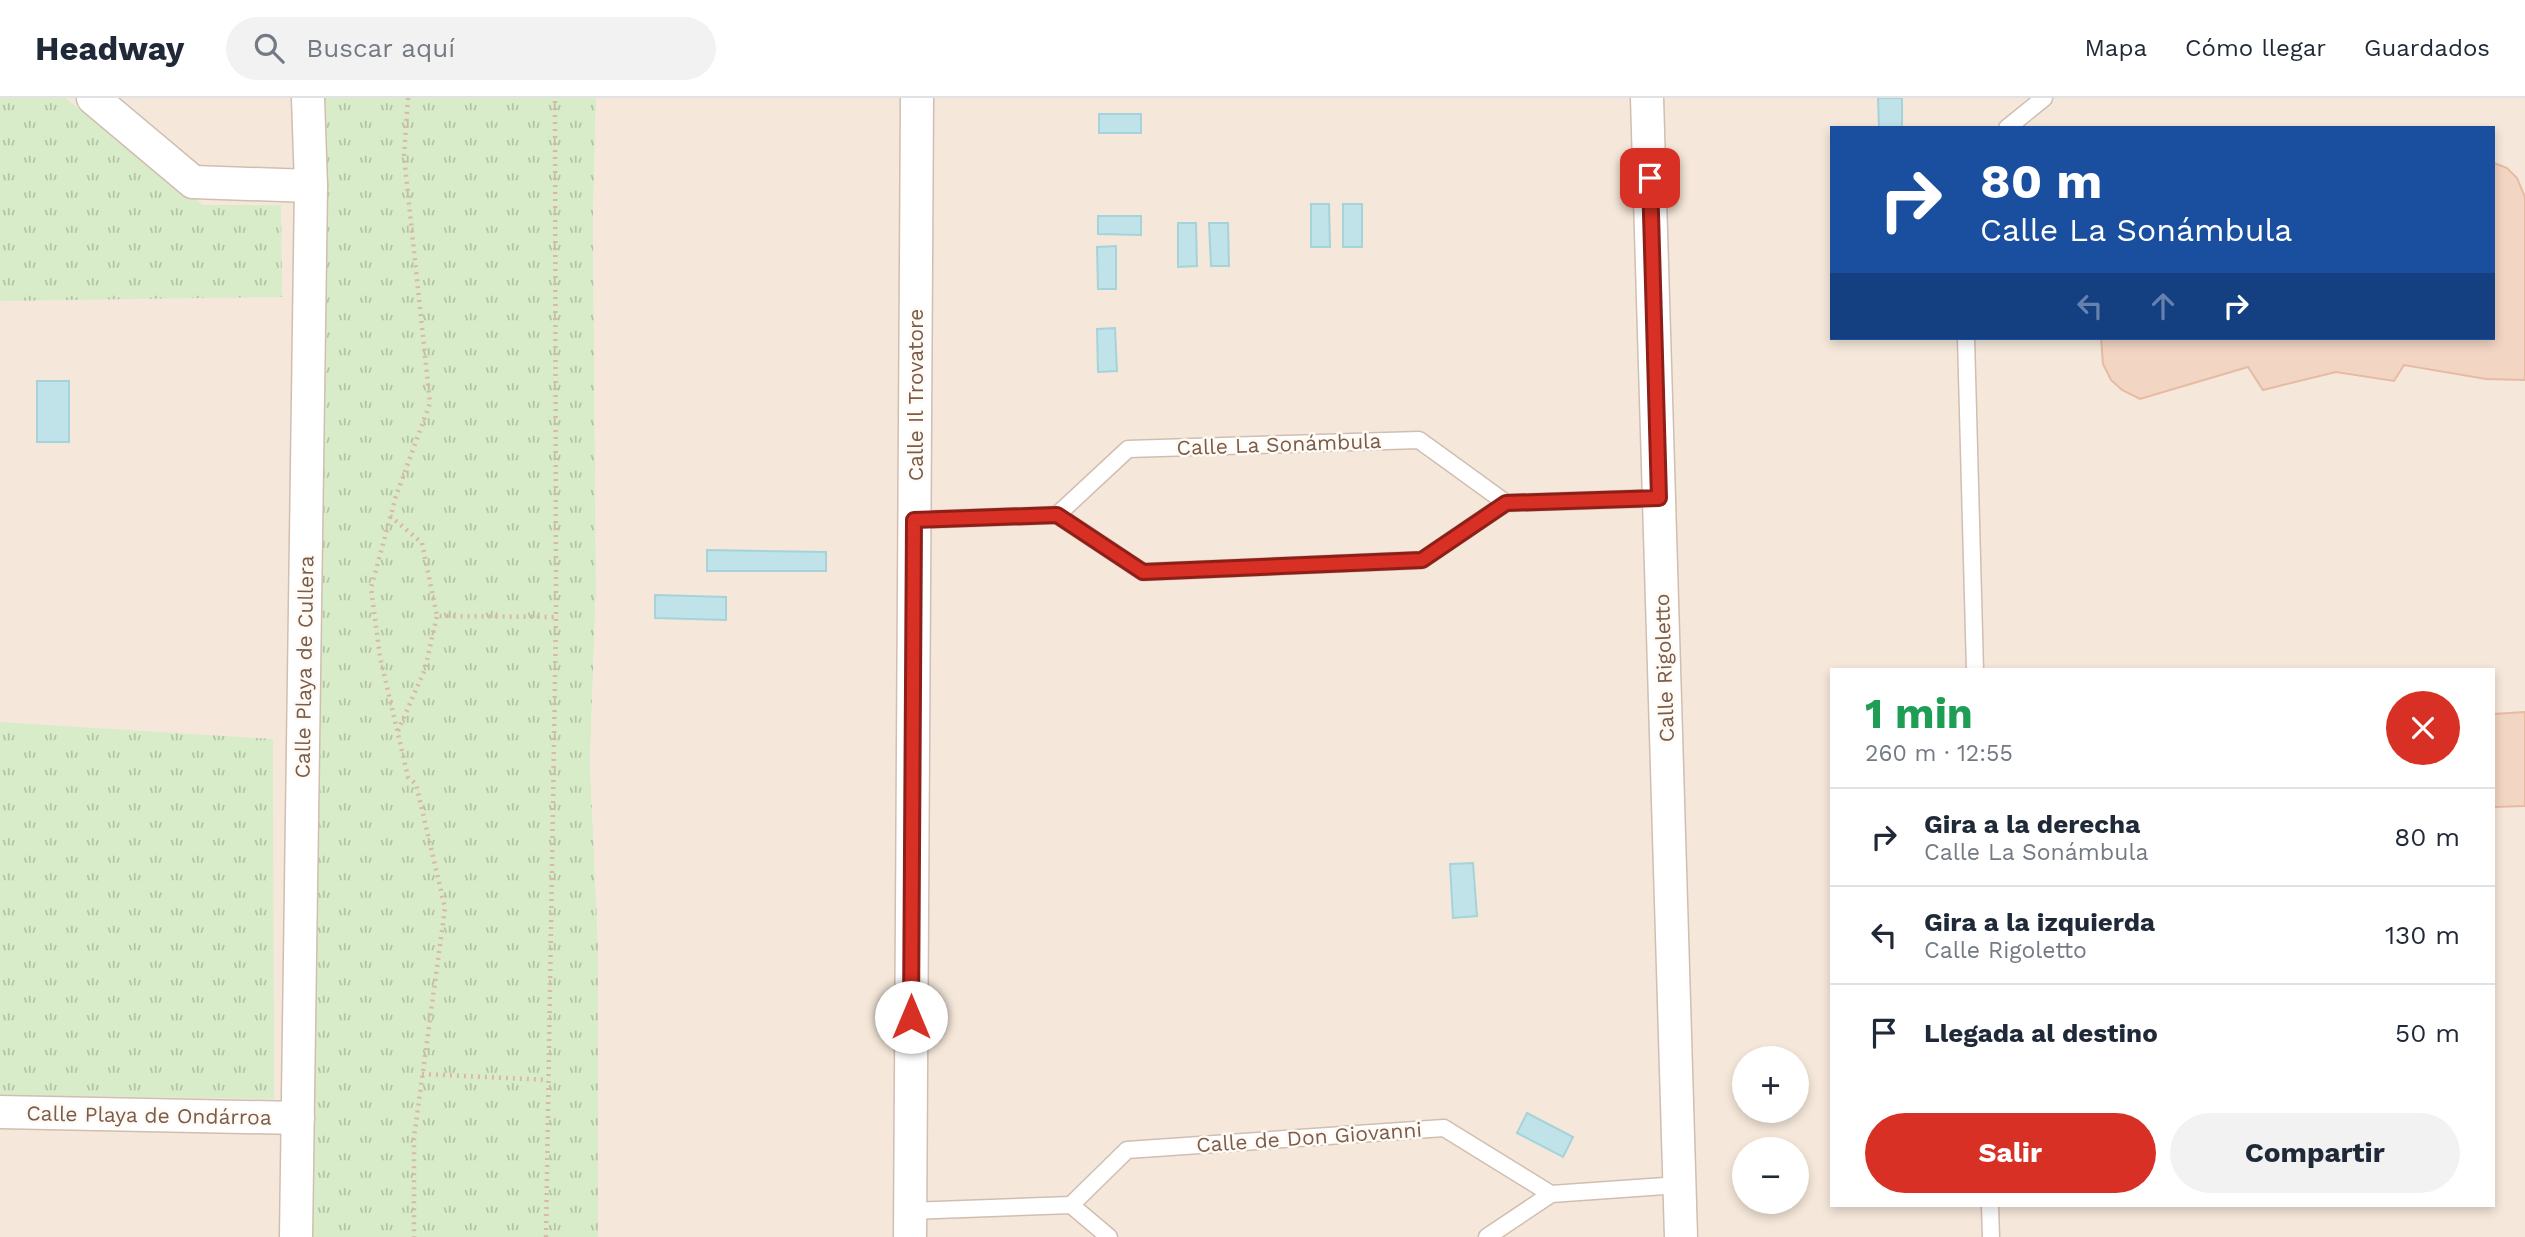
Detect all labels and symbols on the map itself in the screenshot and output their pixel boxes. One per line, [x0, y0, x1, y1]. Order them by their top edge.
pin [1620, 148, 1680, 208]
street label: Calle Il Trovatore [903, 309, 928, 481]
street label: Calle La Sonámbula [1176, 428, 1382, 460]
street label: Calle Playa de Cullera [290, 555, 318, 779]
street label: Calle Rigoletto [1649, 593, 1679, 743]
position arrow [874, 980, 948, 1054]
street label: Calle Playa de Ondárroa [26, 1100, 272, 1130]
street label: Calle de Don Giovanni [1195, 1117, 1423, 1157]

